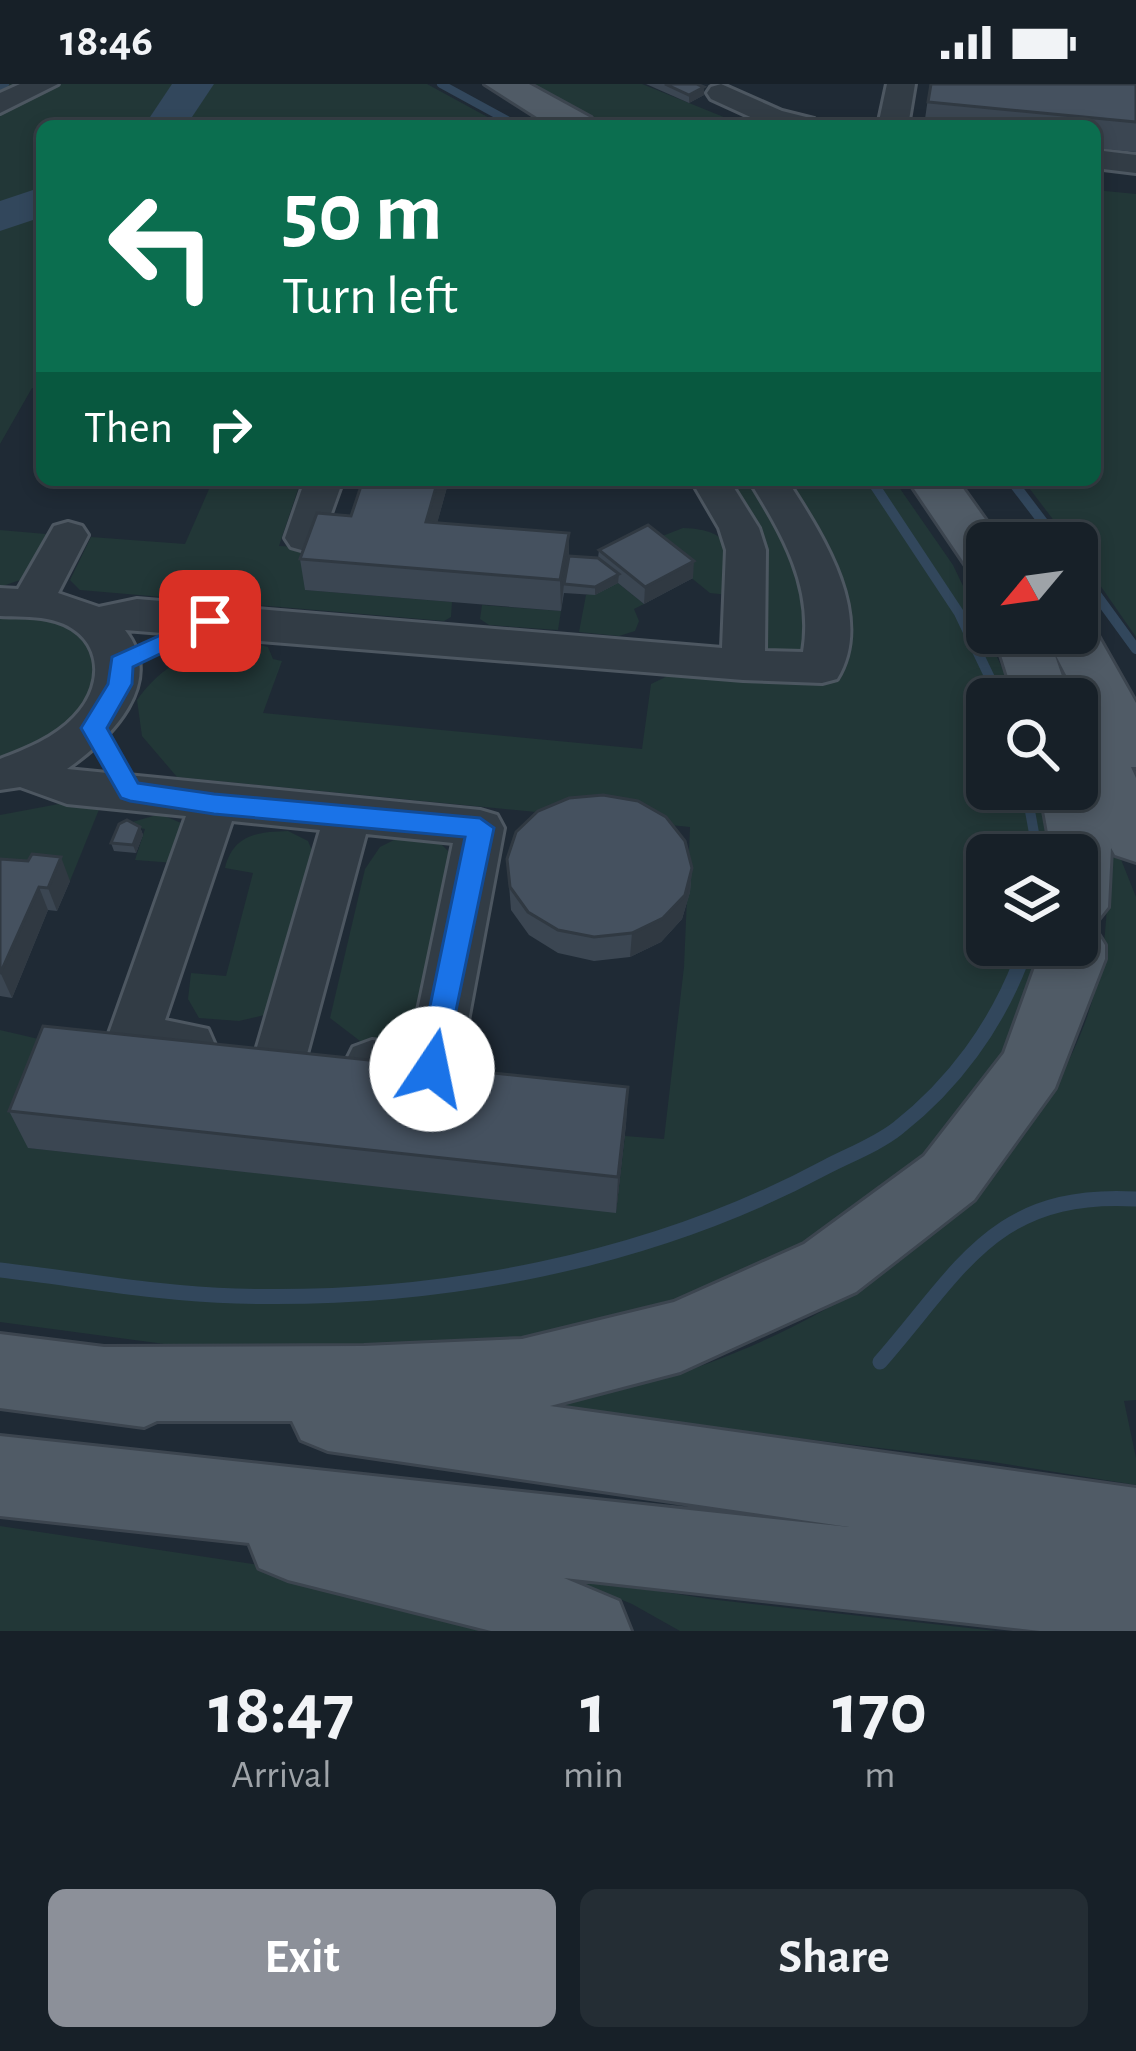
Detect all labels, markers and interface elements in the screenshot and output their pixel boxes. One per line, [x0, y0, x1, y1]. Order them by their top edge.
text: 18:46 [60, 19, 153, 64]
icon: left [84, 168, 240, 324]
text: 50 m [282, 172, 443, 256]
text: Turn left [282, 270, 458, 324]
icon: right [197, 396, 263, 462]
text: Then [84, 406, 173, 451]
north arrow [966, 522, 1098, 654]
map controls [966, 522, 1098, 966]
pin [159, 570, 261, 672]
icon: arrive [177, 588, 243, 654]
button: search [966, 678, 1098, 810]
button: layers [966, 834, 1098, 966]
position arrow [369, 1006, 495, 1132]
text: 18:47 [209, 1674, 354, 1746]
text: 1 [580, 1674, 606, 1746]
text: 170 [833, 1674, 927, 1746]
text: Arrival [231, 1756, 332, 1795]
text: min [563, 1756, 624, 1795]
text: m [864, 1756, 895, 1795]
button: Exit [48, 1889, 556, 2027]
button: Share [580, 1889, 1088, 2027]

